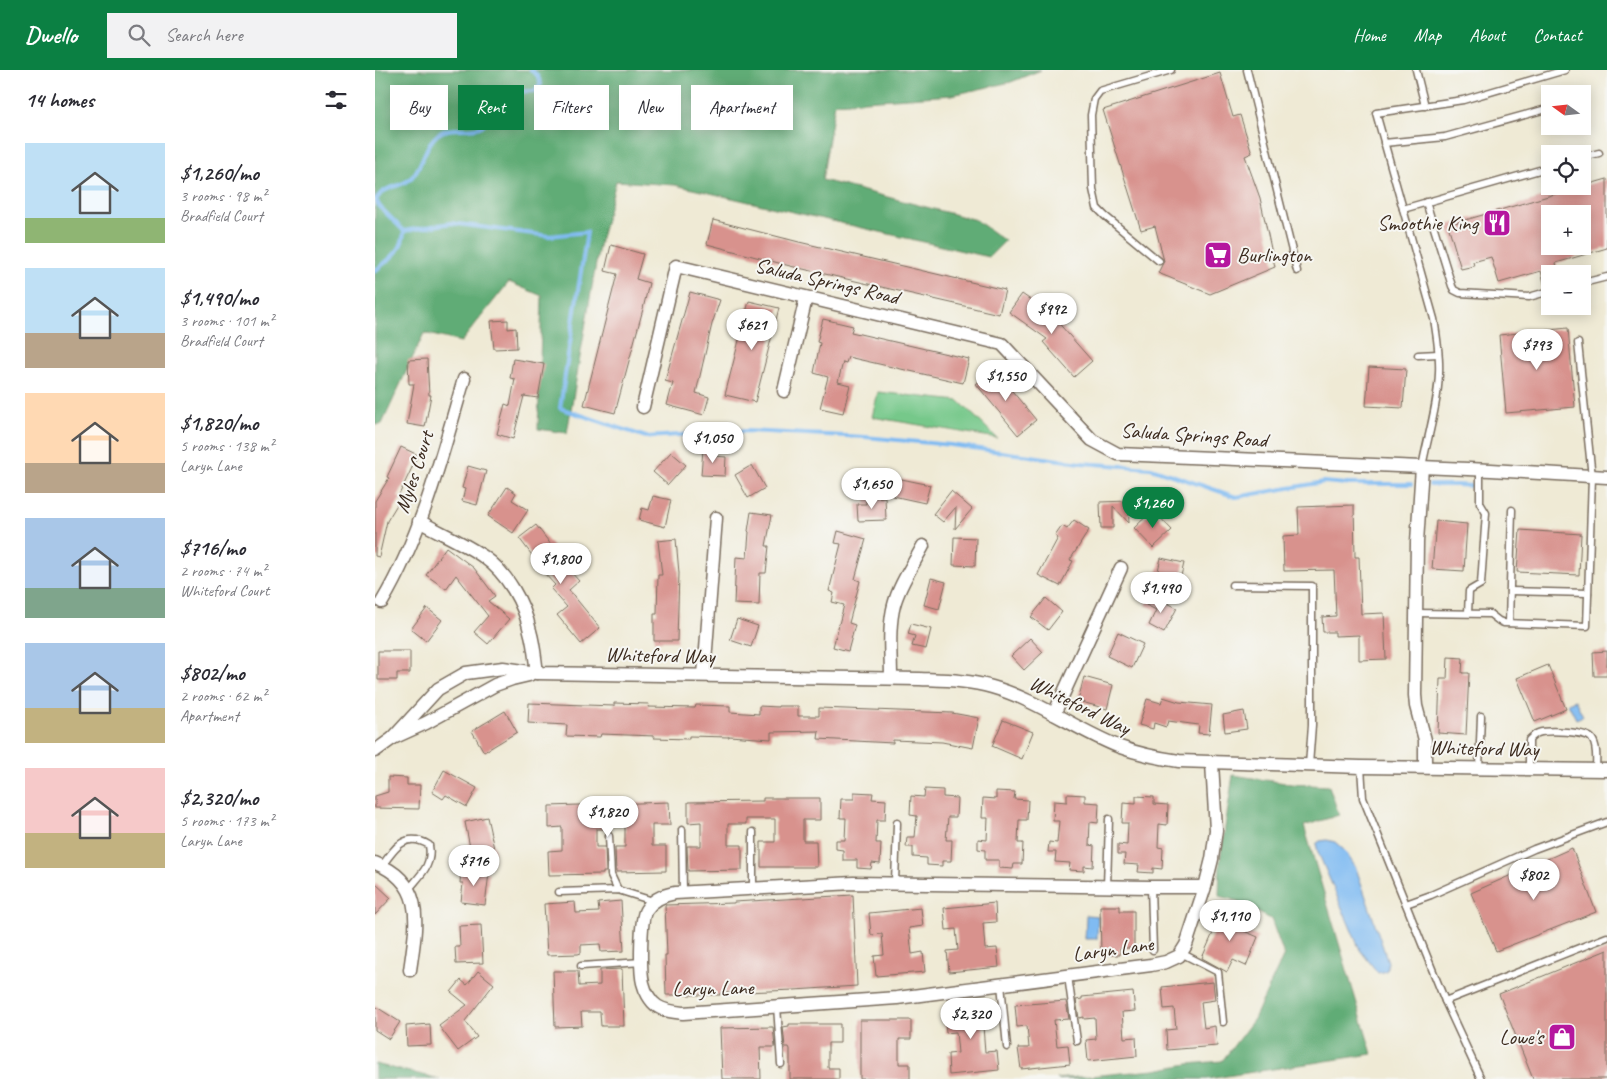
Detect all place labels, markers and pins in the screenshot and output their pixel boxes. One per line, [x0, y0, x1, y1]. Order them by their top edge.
restaurant icon: Smoothie King [1482, 208, 1512, 238]
place label: Smoothie King [1377, 210, 1480, 236]
supermarket icon: Burlington [1203, 240, 1233, 270]
place label: Burlington [1237, 242, 1313, 268]
pin: $992 [1022, 292, 1082, 335]
pin: $621 [722, 308, 782, 351]
pin: $793 [1507, 328, 1567, 371]
pin: $1,550 [965, 360, 1047, 402]
pin: $1,050 [672, 422, 754, 464]
pin: $1,650 [831, 468, 913, 510]
pin: $1,260 [1112, 486, 1194, 529]
pin: $1,800 [520, 542, 602, 585]
pin: $1,490 [1120, 572, 1202, 614]
pin: $1,820 [567, 796, 649, 838]
pin: $716 [444, 844, 504, 887]
pin: $802 [1504, 858, 1564, 901]
pin: $1,110 [1189, 900, 1271, 942]
pin: $2,320 [930, 998, 1012, 1040]
shop icon: Lowe's [1547, 1022, 1577, 1052]
place label: Lowe's [1500, 1024, 1545, 1050]

